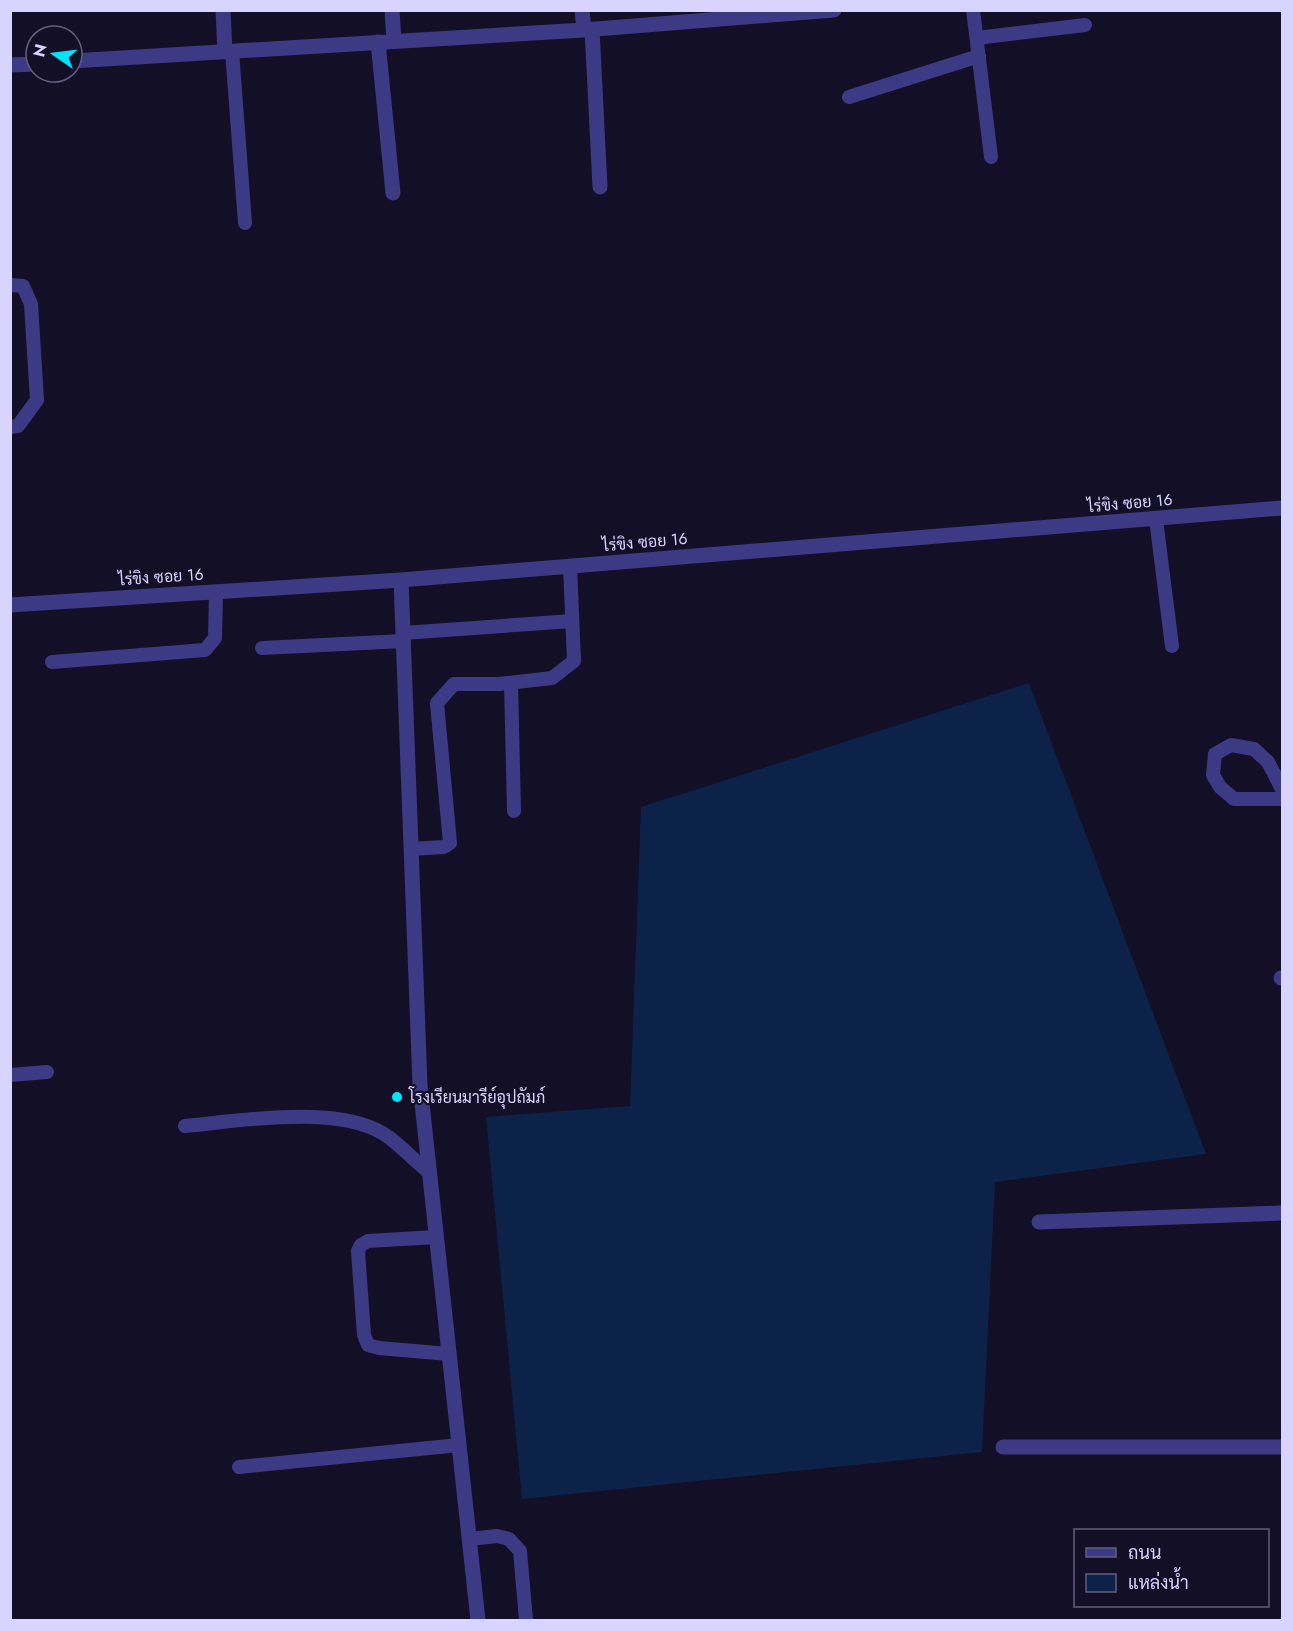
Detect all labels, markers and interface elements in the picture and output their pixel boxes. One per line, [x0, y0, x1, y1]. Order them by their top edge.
north arrow [24, 24, 84, 84]
text: N [27, 42, 53, 59]
street label: ไร่ขิง ซอย 16 [1085, 488, 1173, 518]
street label: ไร่ขิง ซอย 16 [600, 527, 688, 557]
street label: ไร่ขิง ซอย 16 [116, 563, 204, 592]
place label: โรงเรียนมารีย์อุปถัมภ์ [408, 1085, 545, 1109]
marker: โรงเรียนมารีย์อุปถัมภ์ [390, 1090, 404, 1104]
legend [1074, 1529, 1269, 1607]
text: ถนน [1128, 1540, 1161, 1566]
text: แหล่งน้ำ [1128, 1567, 1189, 1596]

